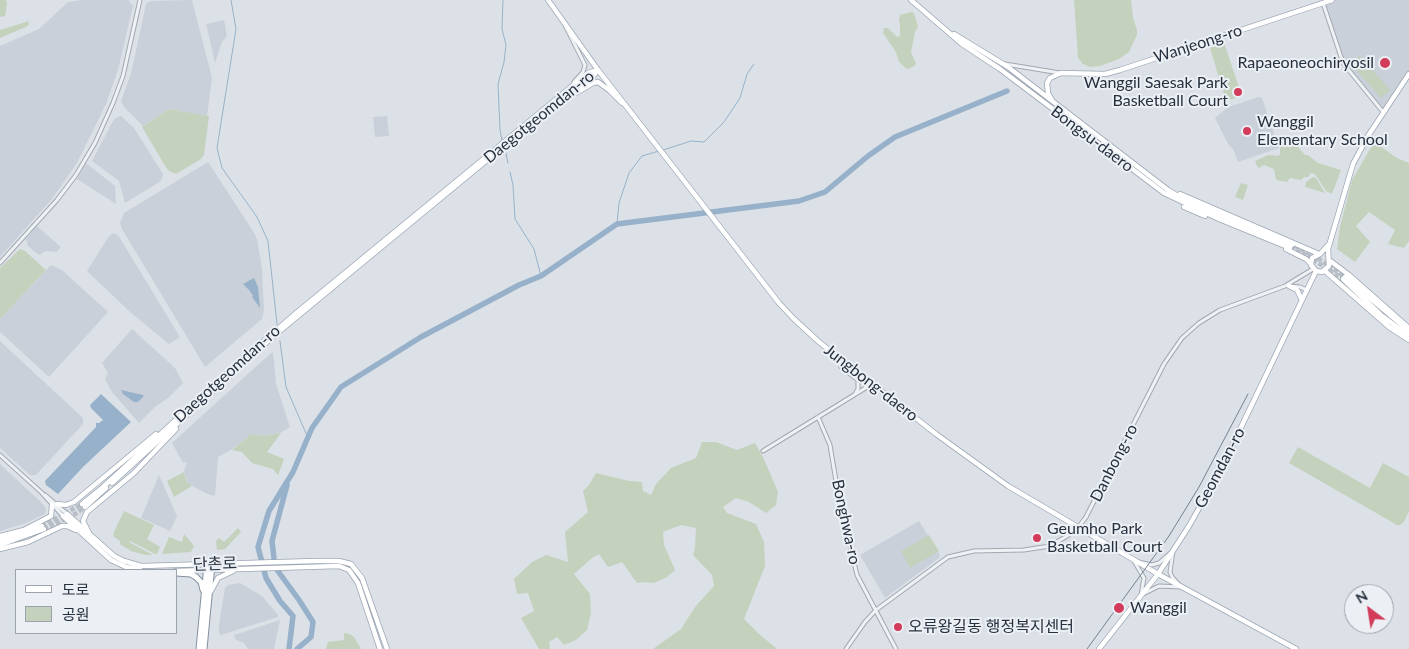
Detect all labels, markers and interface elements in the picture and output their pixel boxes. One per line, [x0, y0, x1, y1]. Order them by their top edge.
street label: Wanjeong-ro [1151, 21, 1245, 67]
place label: Rapaeoneochiryosil [1237, 53, 1374, 73]
marker: Rapaeoneochiryosil [1378, 56, 1392, 70]
street label: Daegotgeomdan-ro [480, 67, 598, 167]
place label: Wanggil Saesak Park Basketball Court [1084, 73, 1228, 111]
marker: Wanggil Saesak Park Basketball Court [1232, 86, 1244, 98]
street label: Bongsu-daero [1047, 102, 1137, 176]
place label: Wanggil Elementary School [1257, 112, 1388, 150]
marker: Wanggil Elementary School [1241, 125, 1253, 137]
street label: Daegotgeomdan-ro [170, 321, 284, 427]
street label: Jungbong-daero [820, 340, 922, 426]
street label: Danbong-ro [1086, 421, 1142, 505]
street label: Geomdan-ro [1191, 424, 1249, 512]
street label: Bonghwa-ro [828, 478, 864, 566]
place label: Geumho Park Basketball Court [1047, 519, 1163, 557]
marker: Geumho Park Basketball Court [1031, 532, 1043, 544]
street label: 단촌로 [193, 554, 237, 574]
legend [15, 569, 178, 634]
text: 도로 [62, 580, 90, 598]
north arrow [1344, 584, 1394, 634]
text: N [1353, 587, 1371, 607]
place label: Wanggil [1130, 598, 1187, 618]
marker: Wanggil [1112, 601, 1126, 615]
text: 공원 [62, 605, 90, 623]
place label: 오류왕길동 행정복지센터 [908, 617, 1074, 637]
marker: 오류왕길동 행정복지센터 [892, 621, 904, 633]

